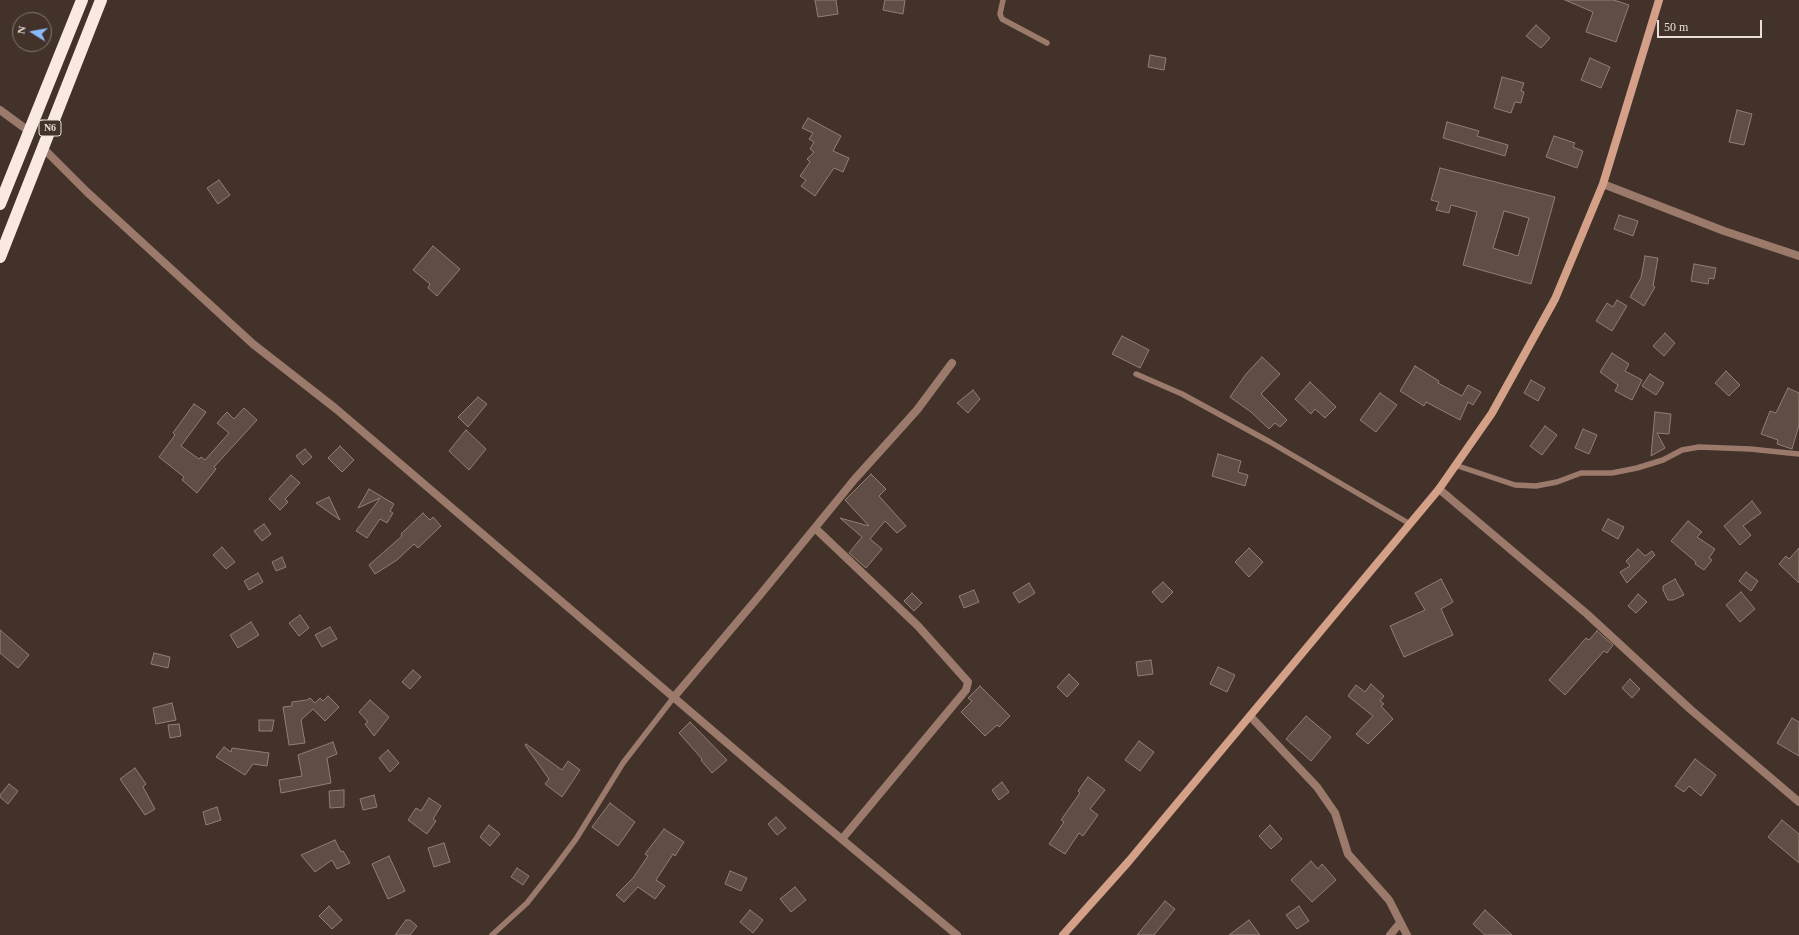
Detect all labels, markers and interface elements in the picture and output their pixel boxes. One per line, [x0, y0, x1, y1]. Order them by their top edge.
north arrow [12, 12, 52, 52]
scale bar [1659, 12, 1764, 38]
text: 50 m [1664, 20, 1688, 34]
text: N [15, 25, 28, 35]
road number: N6 [39, 120, 61, 136]

